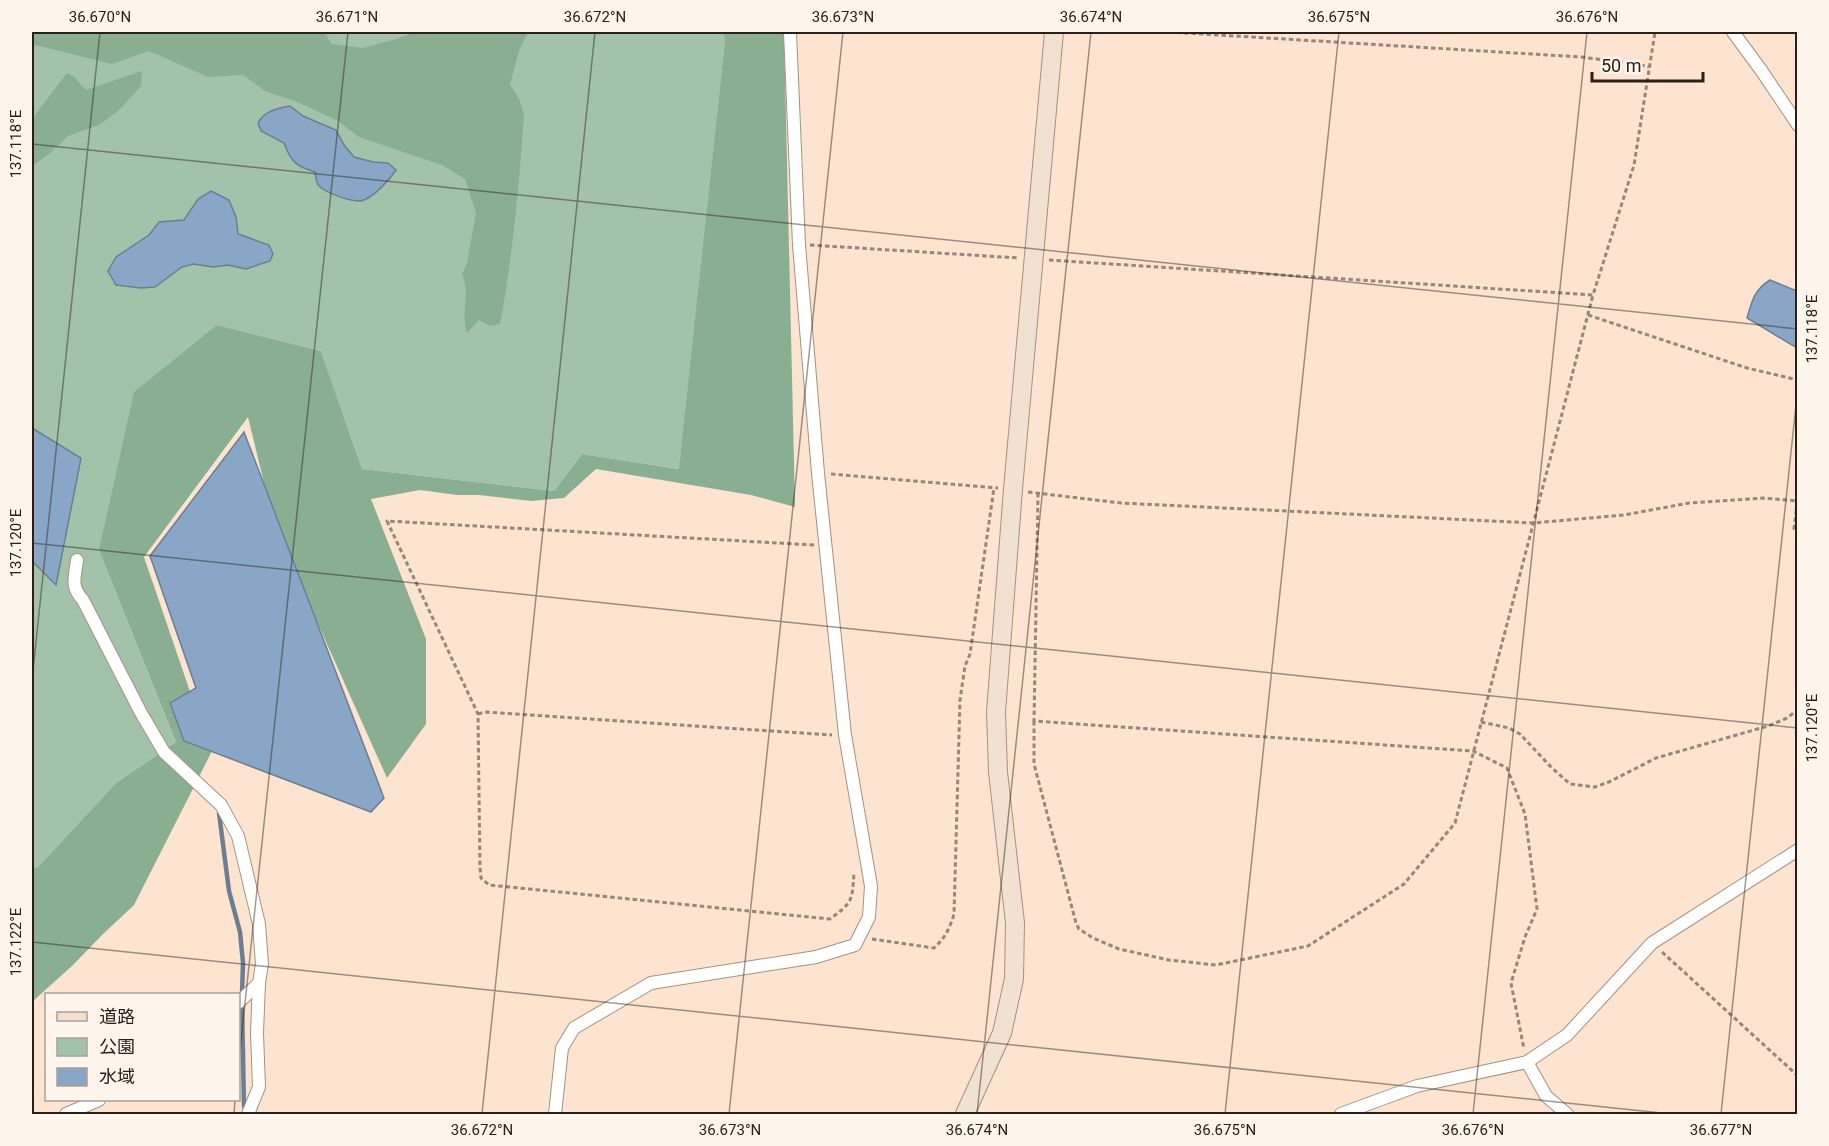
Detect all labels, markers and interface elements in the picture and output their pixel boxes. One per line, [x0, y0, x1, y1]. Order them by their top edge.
text: 36.670°N [69, 8, 131, 26]
text: 36.671°N [316, 8, 378, 26]
text: 36.672°N [564, 8, 626, 26]
text: 36.673°N [812, 8, 874, 26]
text: 36.674°N [1060, 8, 1122, 26]
text: 36.675°N [1308, 8, 1370, 26]
text: 36.676°N [1556, 8, 1618, 26]
scale bar [1592, 45, 1703, 83]
text: 50 m [1601, 55, 1641, 76]
text: 137.118°E [7, 109, 25, 178]
text: 137.118°E [1803, 294, 1821, 363]
text: 137.120°E [7, 508, 25, 577]
text: 137.120°E [1803, 693, 1821, 762]
text: 137.122°E [7, 907, 25, 976]
legend [45, 993, 240, 1101]
text: 道路 [99, 1006, 135, 1027]
text: 公園 [99, 1036, 135, 1057]
text: 水域 [99, 1066, 135, 1087]
text: 36.672°N [451, 1121, 513, 1139]
text: 36.673°N [699, 1121, 761, 1139]
text: 36.674°N [946, 1121, 1008, 1139]
text: 36.675°N [1194, 1121, 1256, 1139]
text: 36.676°N [1442, 1121, 1504, 1139]
text: 36.677°N [1690, 1121, 1752, 1139]

